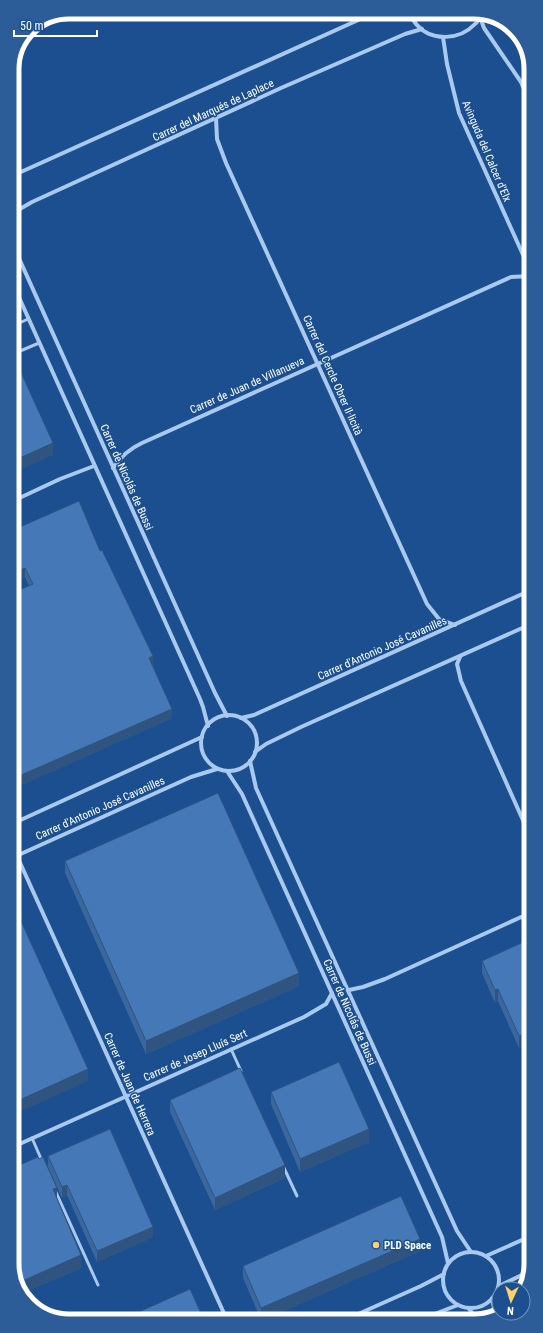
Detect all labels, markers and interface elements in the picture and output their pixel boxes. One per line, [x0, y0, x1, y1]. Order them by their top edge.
scale bar [14, 12, 97, 38]
text: 50 m [20, 19, 44, 33]
street label: Carrer del Marqués de Laplace [151, 77, 276, 144]
street label: Avinguda del Calcer d'Elx [459, 99, 514, 204]
street label: Carrer del Cercle Obrer Il·licità [300, 313, 365, 437]
street label: Carrer de Juan de Villanueva [188, 354, 306, 417]
street label: Carrer de Nicolás de Bussi [97, 422, 156, 532]
street label: Carrer d'Antonio José Cavanilles [316, 614, 449, 683]
street label: Carrer d'Antonio José Cavanilles [34, 774, 167, 843]
street label: Carrer de Nicolás de Bussi [320, 957, 379, 1067]
street label: Carrer de Josep Lluís Sert [141, 1027, 249, 1084]
street label: Carrer de Juan de Herrera [101, 1031, 158, 1138]
place label: PLD Space [384, 1239, 431, 1252]
marker: PLD Space [371, 1240, 381, 1250]
north arrow [491, 1281, 531, 1321]
text: N [506, 1304, 514, 1317]

